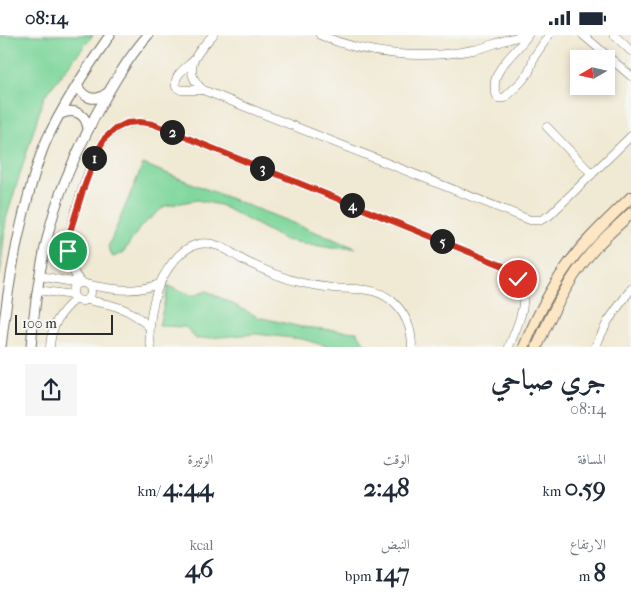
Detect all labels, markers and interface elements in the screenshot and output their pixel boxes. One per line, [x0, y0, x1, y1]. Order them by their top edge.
text: 08:14 [25, 7, 68, 29]
north arrow [570, 50, 615, 95]
map controls [570, 50, 615, 95]
pin: 2 [160, 119, 184, 145]
text: 2 [169, 124, 176, 141]
pin: 1 [82, 145, 106, 171]
text: 1 [92, 150, 97, 167]
pin: 3 [250, 155, 274, 181]
text: 3 [260, 160, 265, 177]
pin: 4 [340, 193, 364, 217]
text: 4 [348, 197, 357, 214]
pin: 5 [430, 229, 454, 253]
pin [47, 230, 89, 272]
text: 5 [439, 233, 446, 250]
icon: arrive [54, 237, 82, 265]
pin [497, 258, 539, 300]
icon: check [504, 265, 532, 293]
scale bar [15, 312, 112, 335]
text: 100 m [22, 315, 57, 332]
text: جري صباحي [491, 363, 606, 396]
button: share [25, 364, 77, 416]
text: 08:14 [570, 399, 606, 418]
text: الوتيرة [188, 451, 213, 468]
text: الوقت [383, 451, 410, 468]
text: المسافة [577, 451, 606, 468]
text: 4:44 [163, 473, 213, 502]
text: 2:48 [363, 473, 410, 502]
text: 0.59 [564, 473, 606, 502]
text: /km [138, 483, 163, 500]
text: km [543, 483, 564, 500]
text: النبض [381, 536, 410, 553]
text: الارتفاع [570, 536, 606, 553]
text: kcal [190, 537, 213, 554]
text: 46 [185, 554, 213, 583]
text: 147 [375, 558, 410, 587]
text: 8 [593, 558, 606, 587]
text: bpm [345, 568, 375, 585]
text: m [579, 568, 593, 585]

